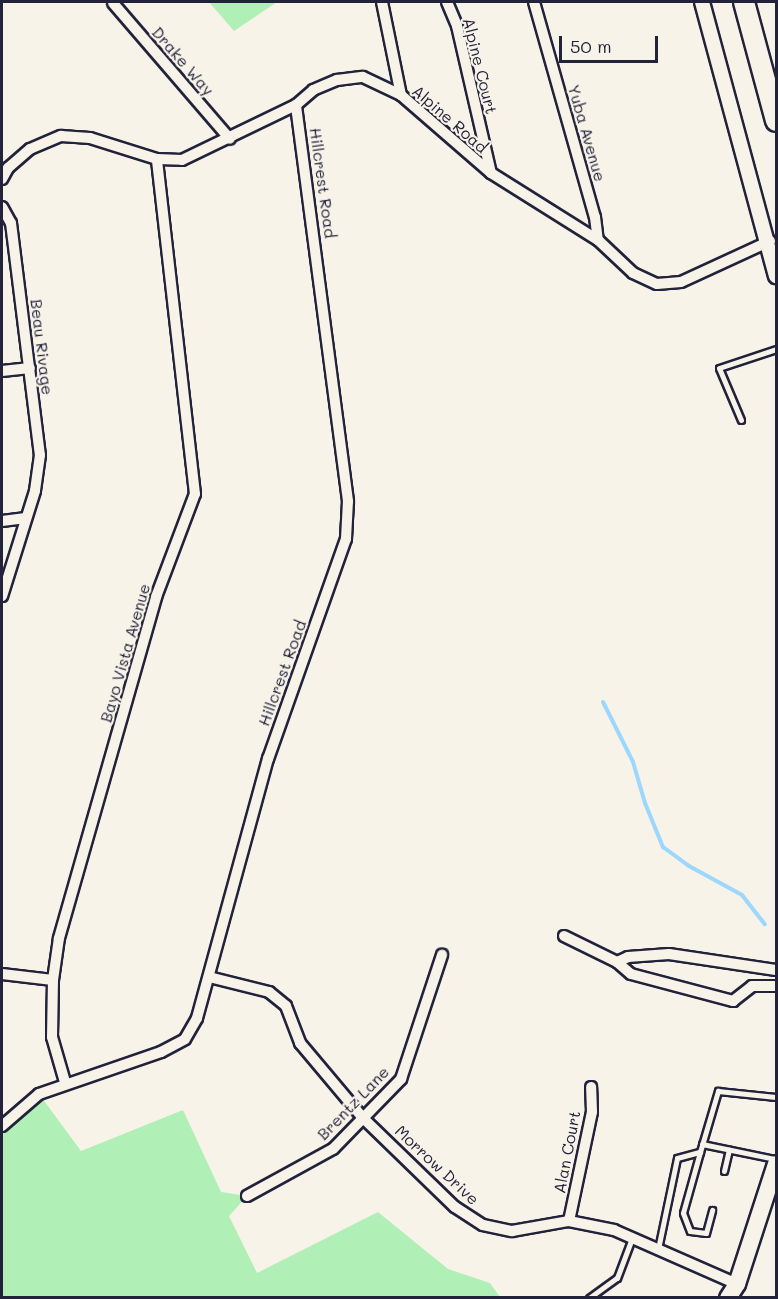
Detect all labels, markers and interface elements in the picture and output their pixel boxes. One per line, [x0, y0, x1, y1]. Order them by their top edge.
street label: Alpine Court [459, 16, 501, 116]
street label: Drake Way [148, 23, 218, 99]
scale bar [562, 24, 661, 62]
text: 50 m [570, 34, 612, 58]
street label: Alpine Road [408, 81, 492, 157]
street label: Yuba Avenue [564, 82, 610, 184]
street label: Hillcrest Road [306, 126, 340, 240]
street label: Beau Rivage [27, 298, 57, 396]
street label: Bayo Vista Avenue [96, 581, 154, 725]
street label: Hillcrest Road [254, 617, 310, 729]
street label: Brentz Lane [313, 1062, 393, 1144]
street label: Alan Court [550, 1109, 584, 1195]
street label: Morrow Drive [391, 1121, 483, 1209]

